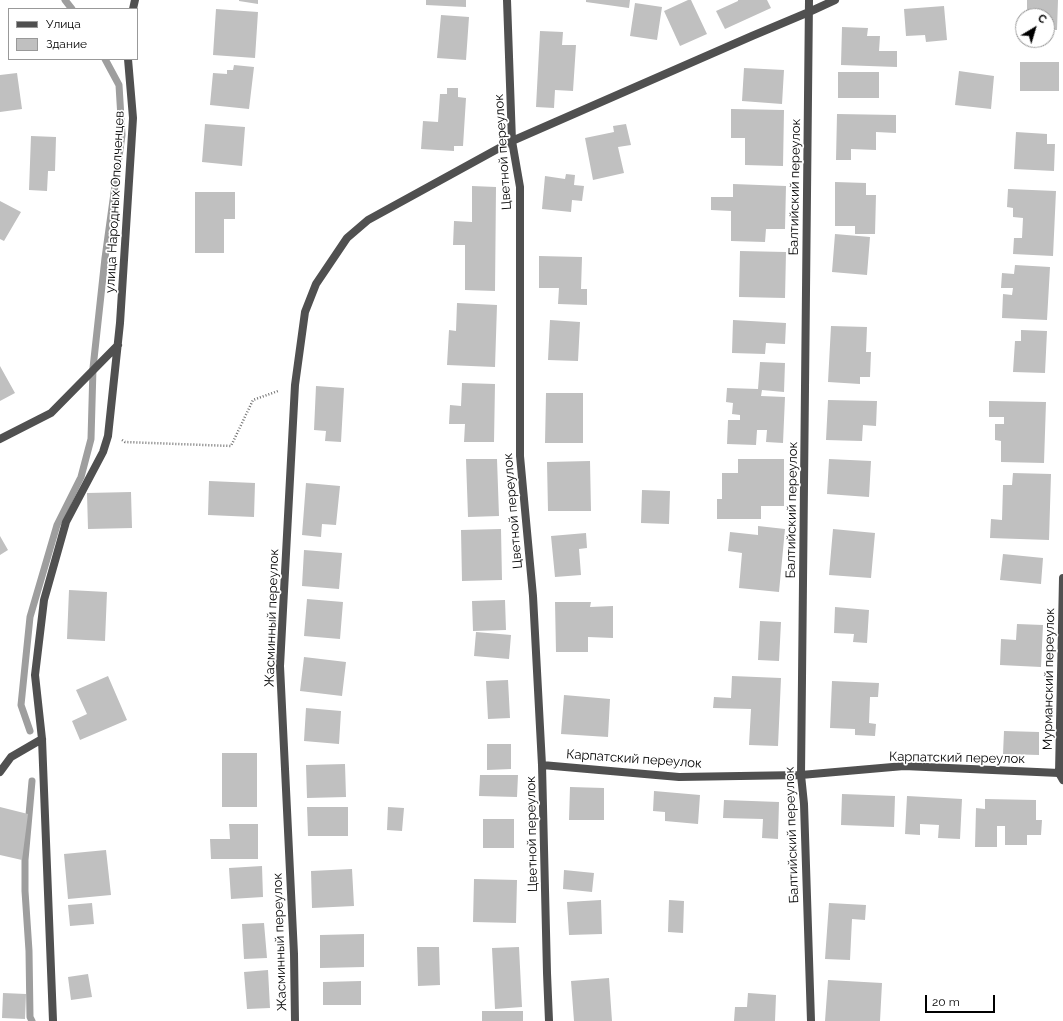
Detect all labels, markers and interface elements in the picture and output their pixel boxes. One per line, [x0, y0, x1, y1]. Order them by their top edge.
legend [8, 8, 138, 60]
north arrow [1015, 8, 1055, 48]
text: С [1035, 11, 1049, 26]
text: Улица [46, 17, 81, 31]
text: Здание [46, 37, 87, 51]
street label: Цветной переулок [491, 94, 515, 210]
street label: улица Народных Ополченцев [102, 110, 128, 294]
street label: Балтийский переулок [786, 119, 804, 255]
street label: Балтийский переулок [783, 442, 801, 578]
street label: Цветной переулок [500, 453, 526, 569]
street label: Жасминный переулок [262, 549, 282, 687]
street label: Мурманский переулок [1040, 608, 1058, 750]
street label: Карпатский переулок [566, 746, 702, 772]
street label: Карпатский переулок [889, 749, 1025, 767]
street label: Балтийский переулок [782, 766, 802, 904]
street label: Цветной переулок [523, 776, 541, 892]
street label: Жасминный переулок [270, 873, 290, 1011]
scale bar [927, 987, 997, 1013]
text: 20 m [932, 995, 960, 1009]

